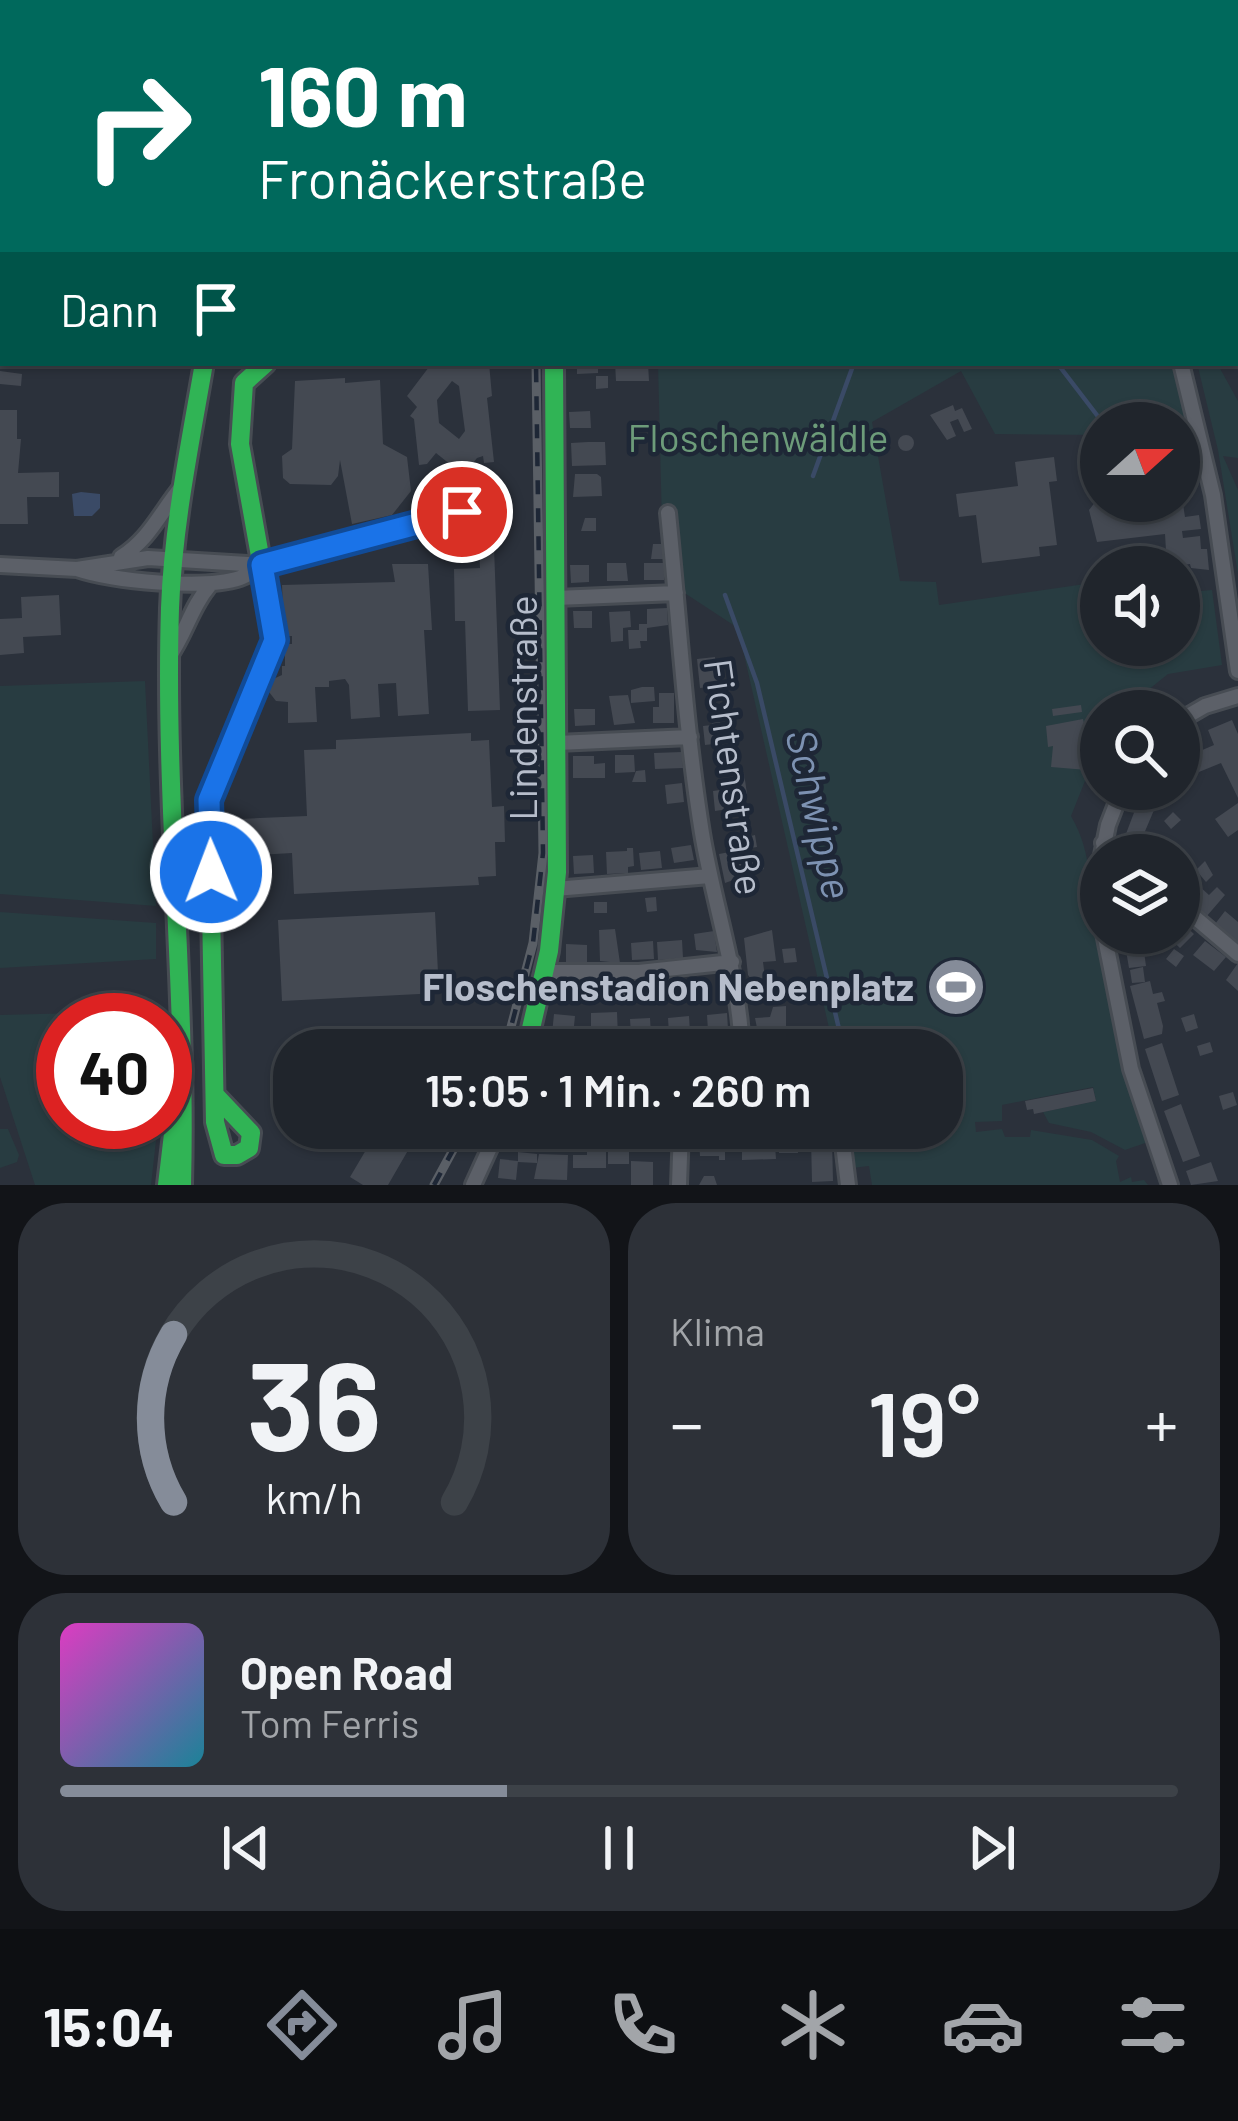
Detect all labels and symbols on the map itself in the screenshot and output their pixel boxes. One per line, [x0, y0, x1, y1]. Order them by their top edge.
north arrow [1080, 402, 1200, 522]
park label: Floschenwäldle [627, 413, 889, 460]
pin [411, 461, 513, 563]
street label: Lindenstraße [498, 595, 545, 821]
street label: Fichtenstraße [696, 656, 775, 898]
water label: Schwippe [776, 724, 865, 904]
position arrow [148, 809, 274, 935]
sports icon: Floschenstadion Nebenplatz [925, 956, 987, 1018]
place label: Floschenstadion Nebenplatz [422, 962, 914, 1009]
speed limit sign: 40 [36, 993, 192, 1149]

